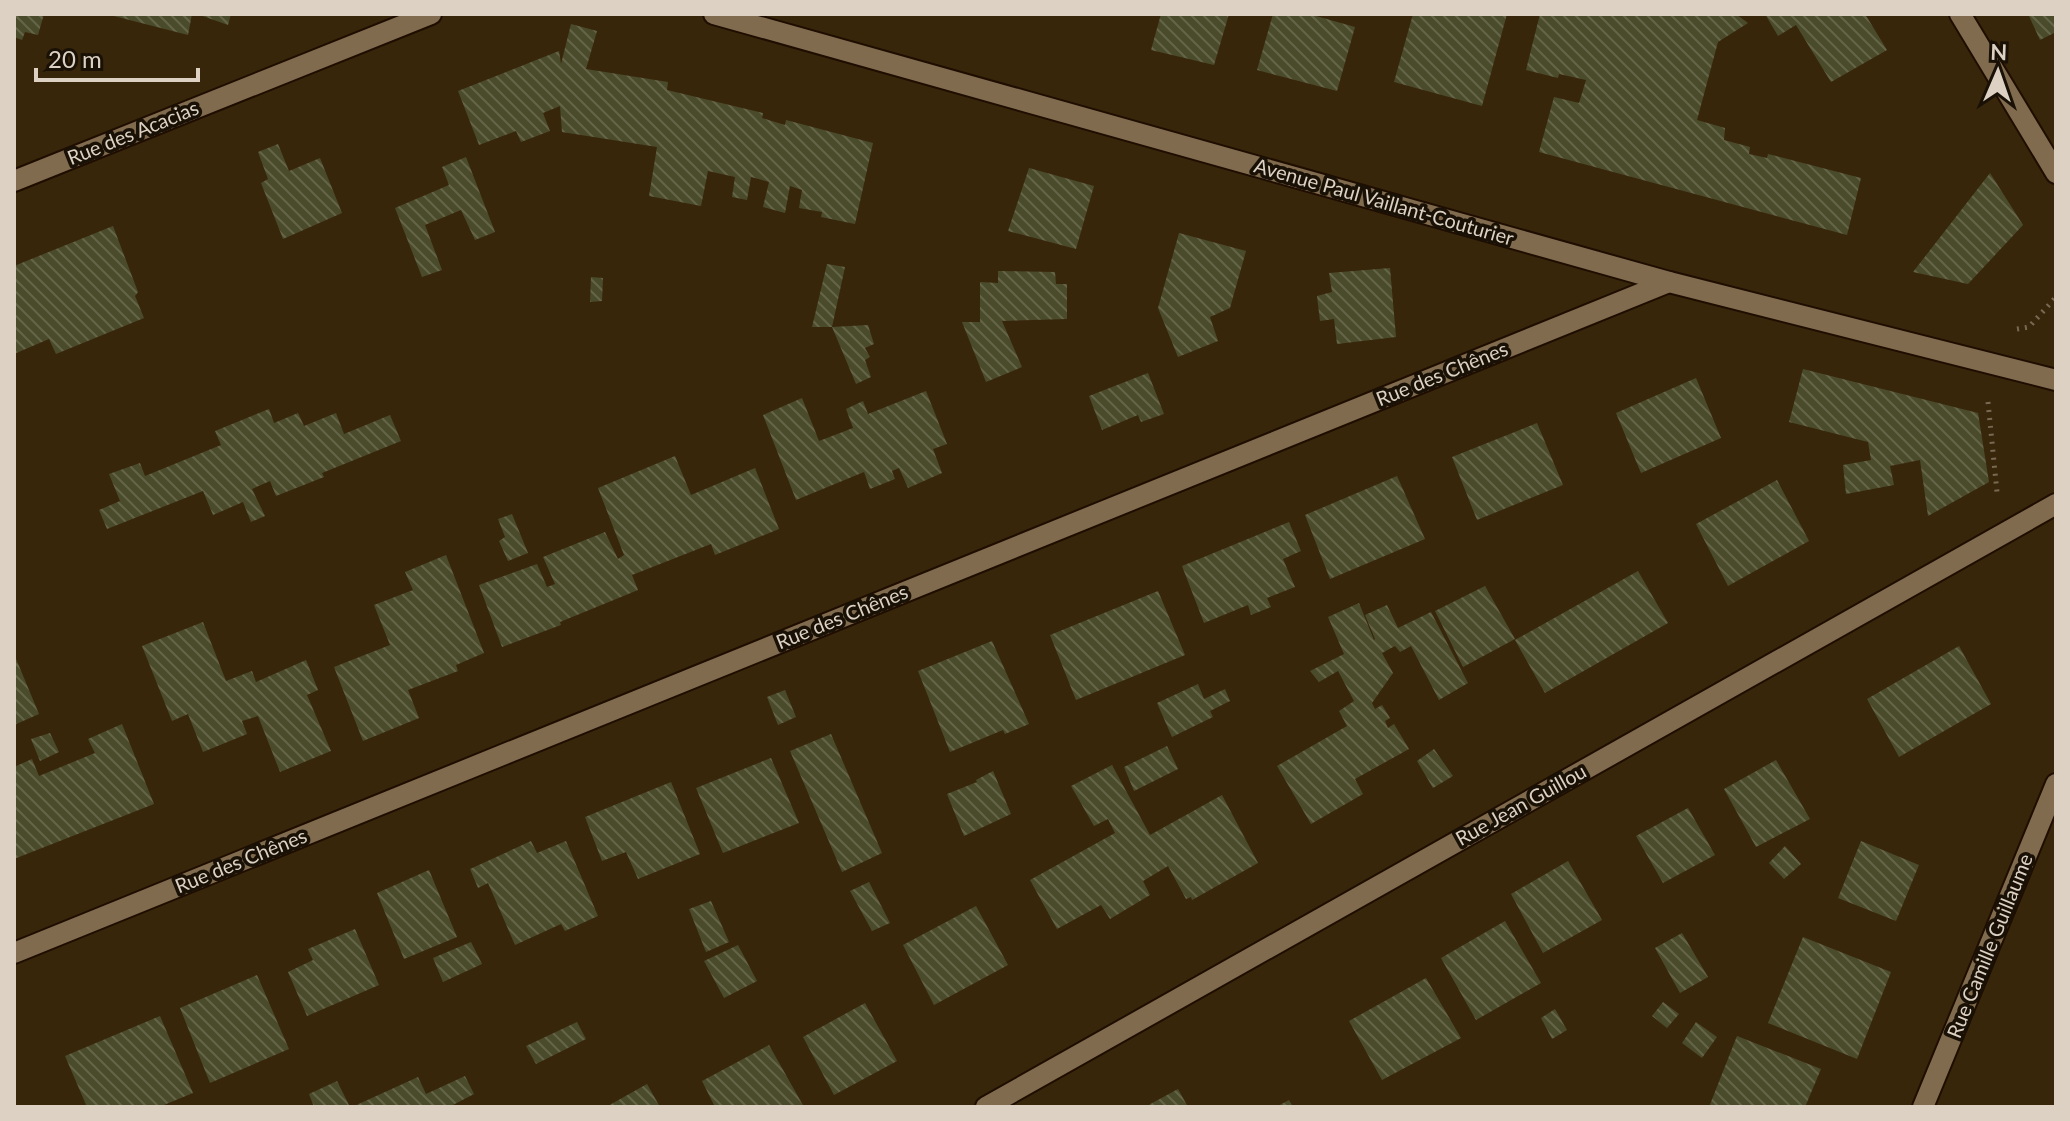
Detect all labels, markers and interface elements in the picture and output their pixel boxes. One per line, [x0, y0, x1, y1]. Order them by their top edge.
scale bar [36, 32, 198, 82]
north arrow [1958, 32, 2038, 112]
text: N [1990, 38, 2008, 65]
text: 20 m [48, 44, 102, 73]
street label: Rue des Acacias [63, 95, 202, 169]
street label: Avenue Paul Vaillant-Couturier [1252, 152, 1518, 250]
street label: Rue des Chênes [1372, 336, 1511, 410]
street label: Rue des Chênes [772, 579, 911, 653]
street label: Rue Jean Guillou [1451, 758, 1590, 850]
street label: Rue des Chênes [171, 823, 310, 897]
street label: Rue Camille Guillaume [1941, 850, 2037, 1041]

